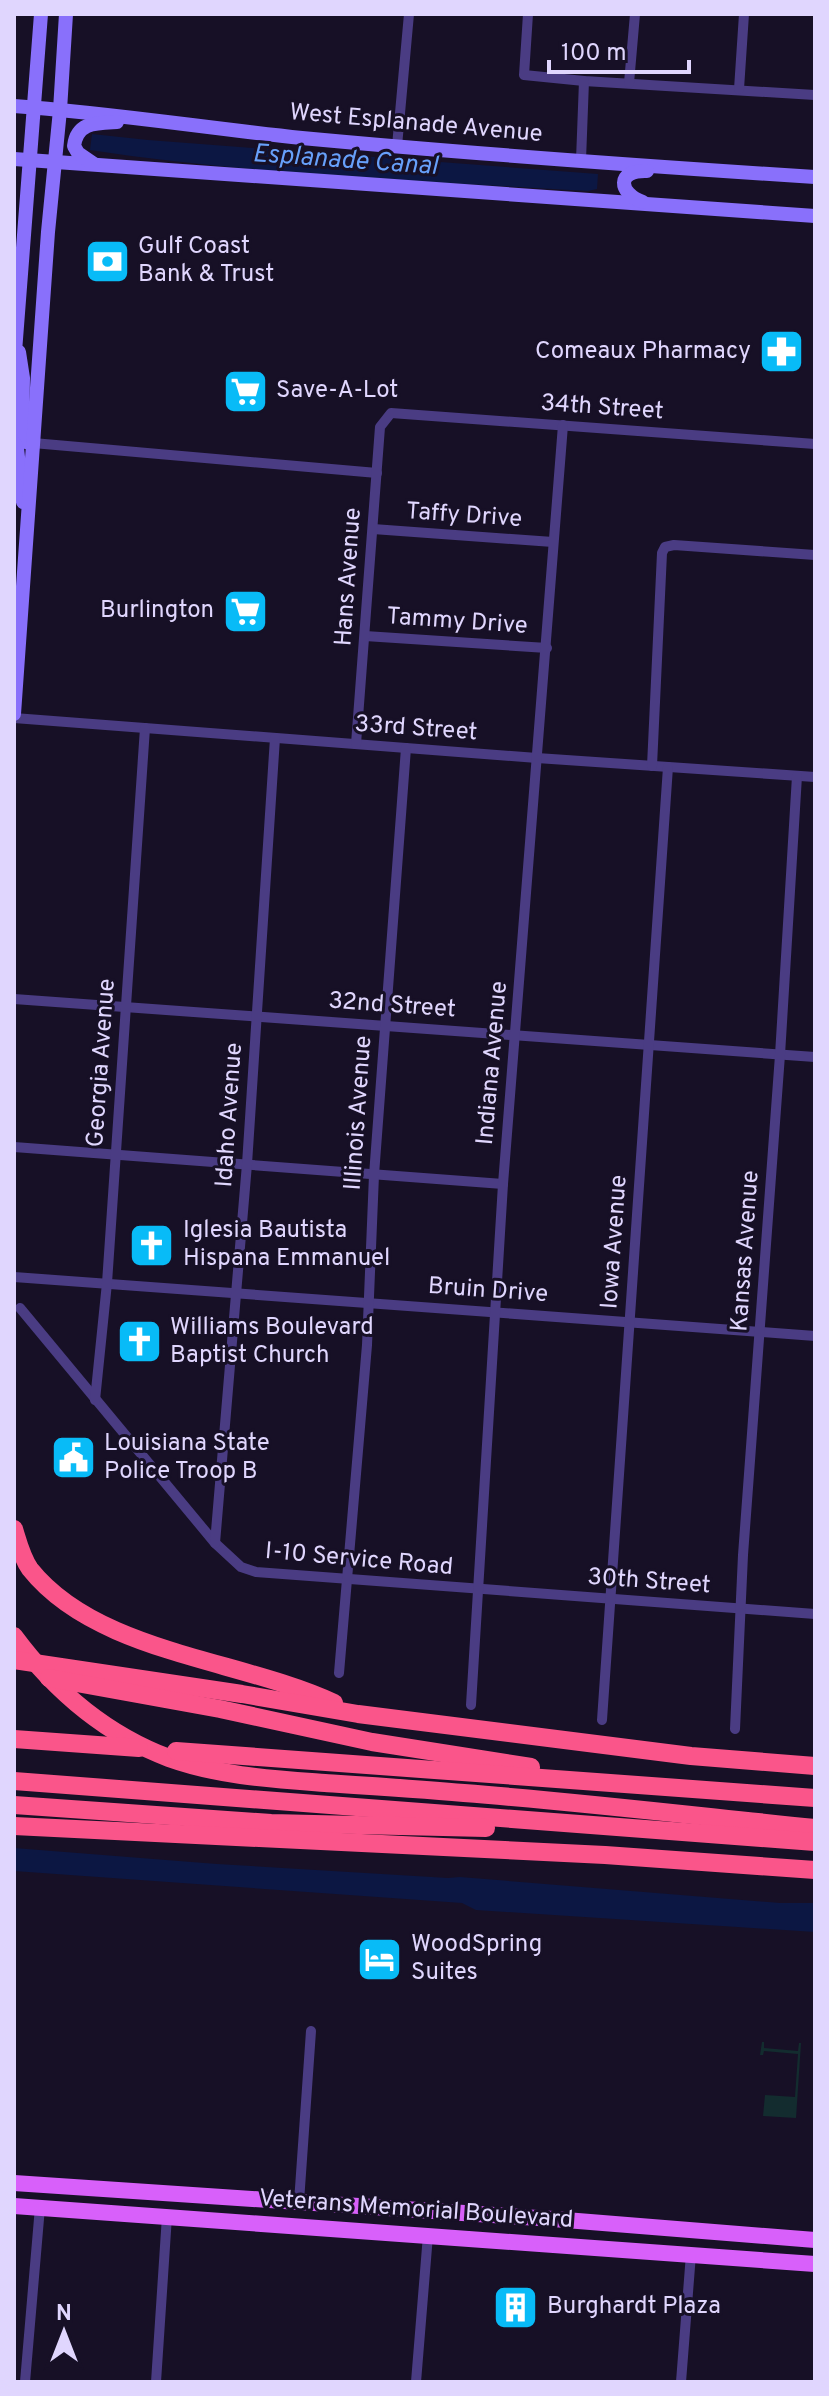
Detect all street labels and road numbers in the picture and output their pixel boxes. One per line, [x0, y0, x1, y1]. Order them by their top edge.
street label: West Esplanade Avenue [288, 98, 544, 150]
street label: 34th Street [540, 389, 664, 427]
street label: Taffy Drive [405, 497, 523, 535]
street label: Hans Avenue [329, 507, 369, 647]
street label: Tammy Drive [385, 602, 529, 642]
street label: 33rd Street [354, 710, 478, 748]
street label: Georgia Avenue [81, 978, 123, 1148]
street label: Indiana Avenue [471, 980, 515, 1146]
street label: 32nd Street [327, 987, 457, 1025]
street label: Illinois Avenue [339, 1035, 379, 1191]
street label: Idaho Avenue [210, 1042, 250, 1188]
street label: Kansas Avenue [725, 1169, 767, 1333]
street label: Iowa Avenue [595, 1174, 635, 1310]
street label: Bruin Drive [427, 1272, 549, 1310]
street label: I-10 Service Road [264, 1537, 454, 1583]
street label: 30th Street [586, 1563, 712, 1601]
street label: Veterans Memorial Boulevard [258, 2184, 574, 2236]

